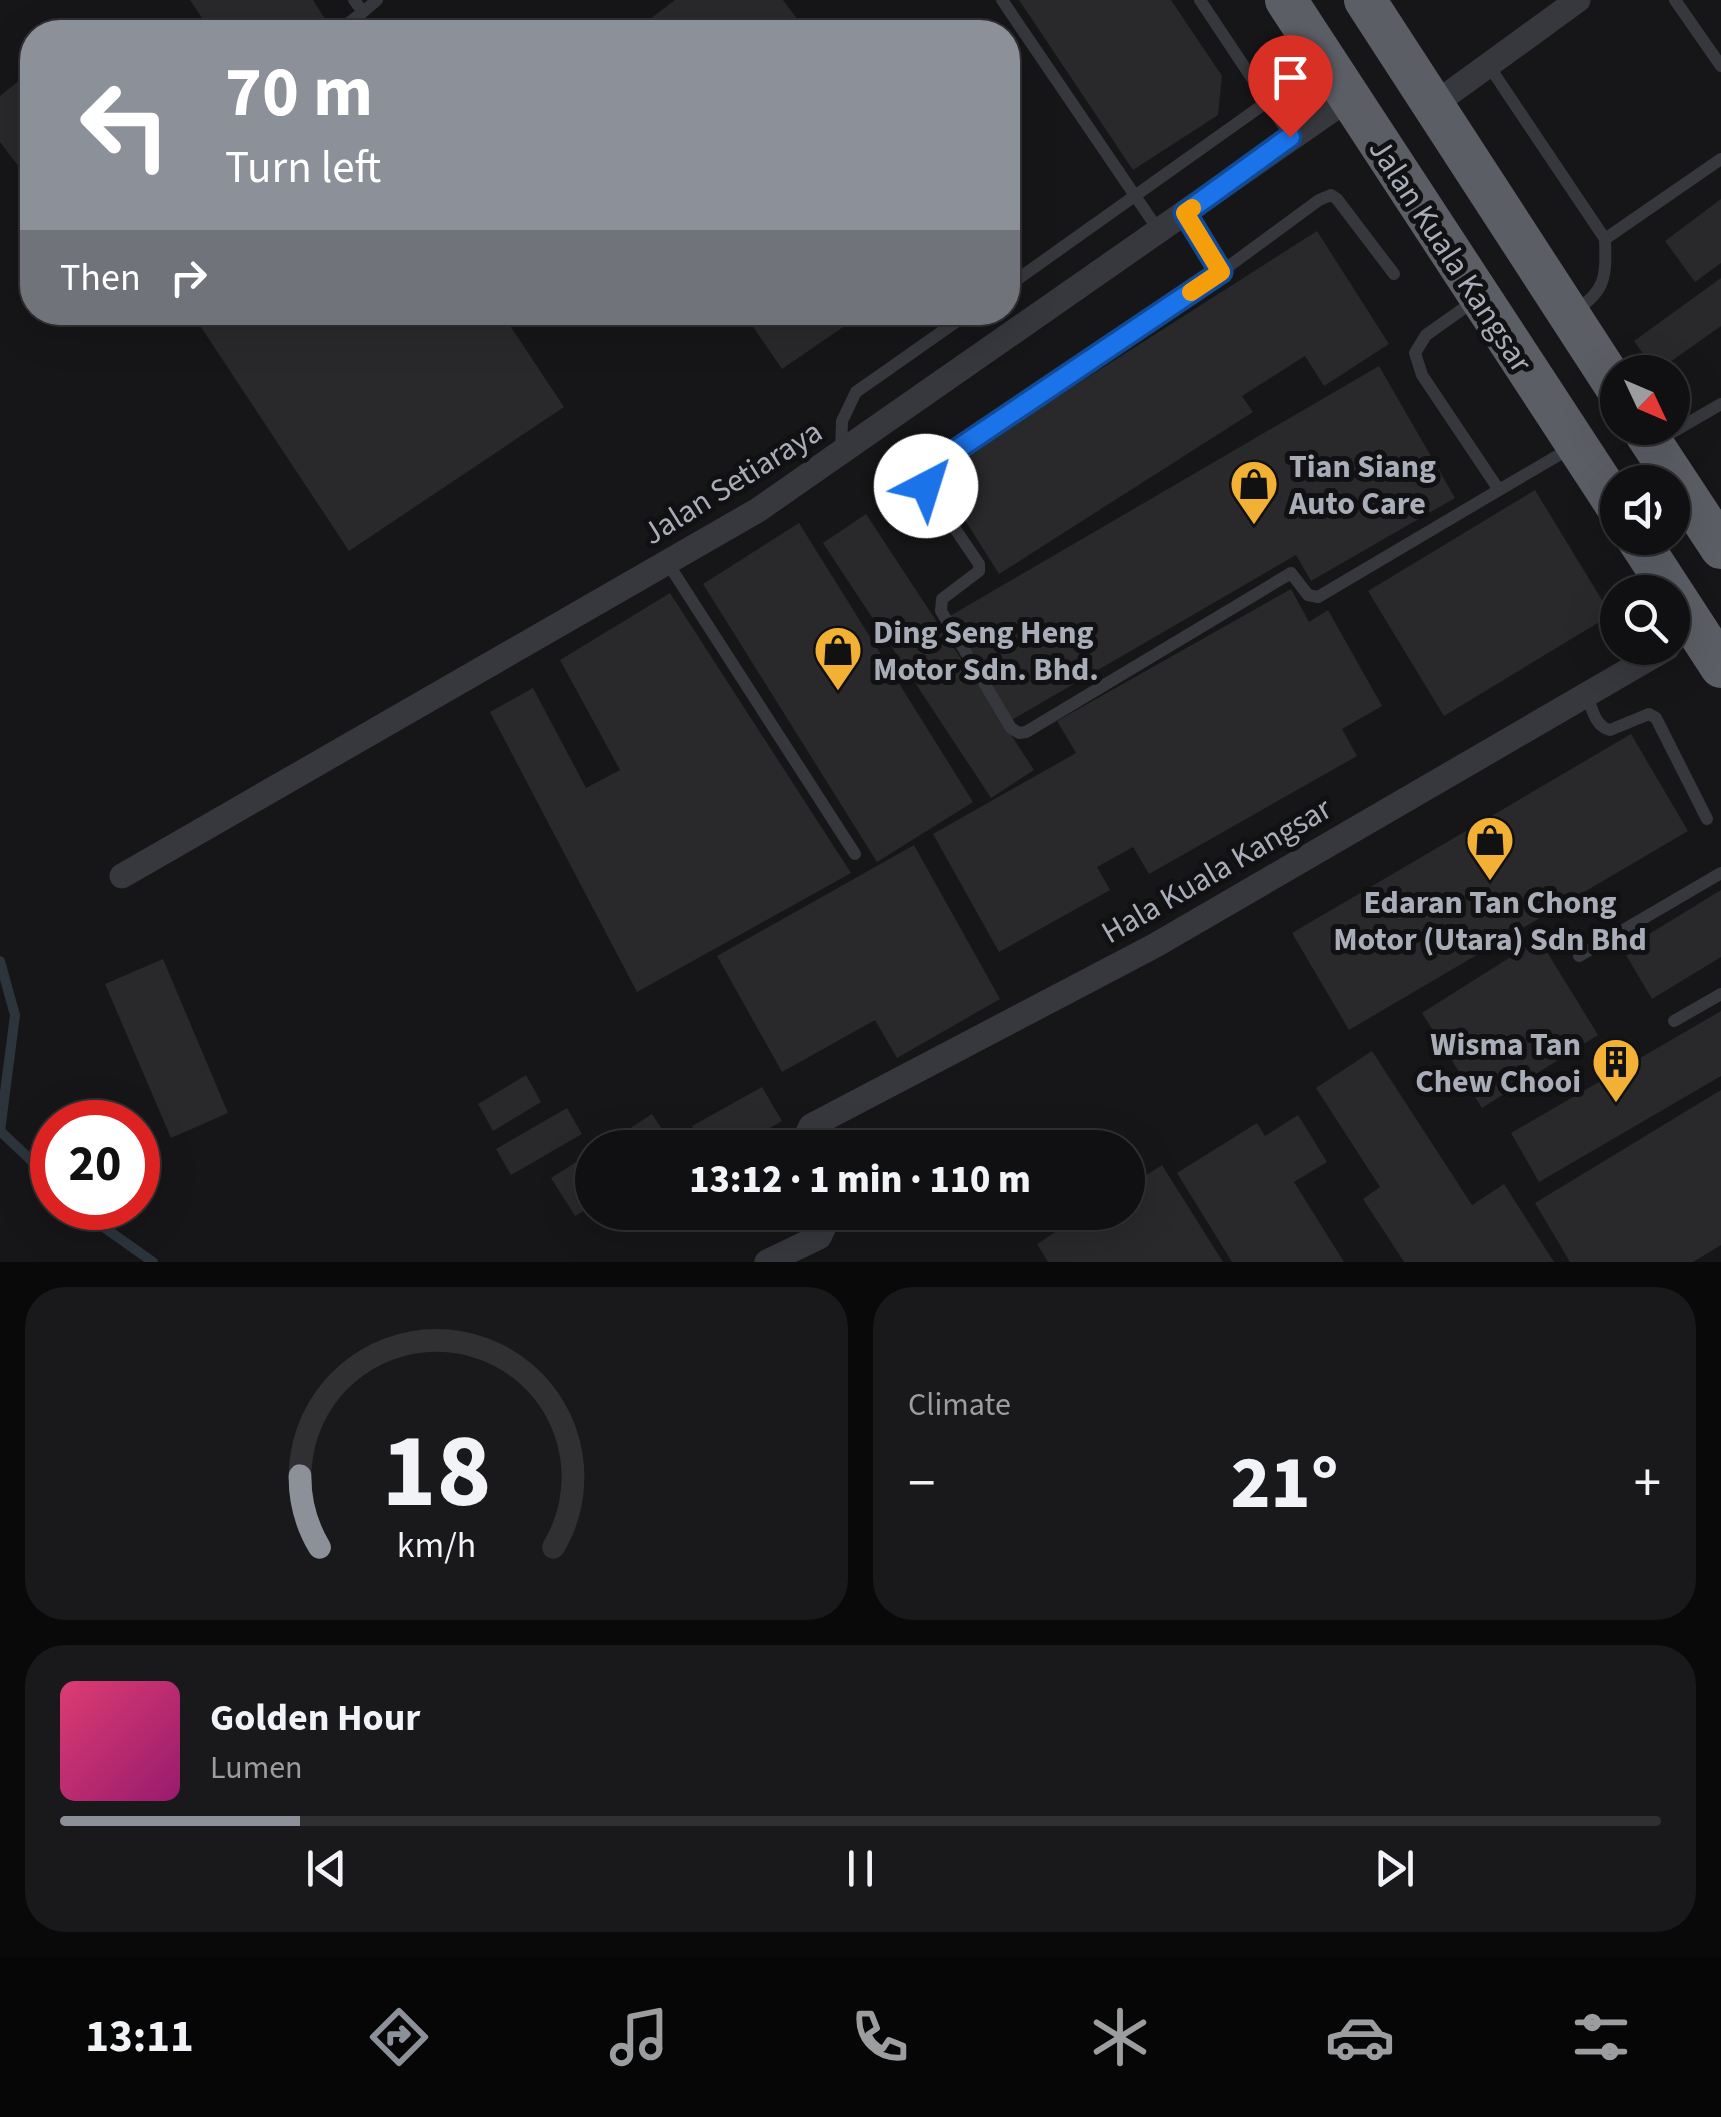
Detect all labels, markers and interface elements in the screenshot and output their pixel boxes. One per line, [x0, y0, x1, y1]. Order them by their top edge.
pin [1248, 35, 1333, 138]
text: 70 m [225, 43, 373, 143]
icon: arrive [1263, 50, 1318, 105]
icon: left [60, 60, 190, 190]
street label: Jalan Kuala Kangsar [1357, 129, 1544, 382]
text: Turn left [225, 136, 381, 200]
icon: right [161, 250, 216, 305]
text: Then [60, 251, 141, 305]
north arrow [1600, 355, 1690, 445]
map controls [1600, 355, 1690, 665]
street label: Jalan Setiaraya [634, 409, 831, 556]
position arrow [874, 434, 978, 538]
place label: Tian Siang Auto Care [1288, 444, 1436, 527]
shop icon: Tian Siang Auto Care [1228, 458, 1280, 526]
button: sound [1600, 465, 1690, 555]
button: search [1600, 575, 1690, 665]
place label: Ding Seng Heng Motor Sdn. Bhd. [873, 610, 1099, 693]
shop icon: Ding Seng Heng Motor Sdn. Bhd. [812, 624, 864, 692]
street label: Hala Kuala Kangsar [1093, 786, 1341, 956]
shop icon: Edaran Tan Chong Motor (Utara) Sdn Bhd [1464, 814, 1516, 882]
place label: Edaran Tan Chong Motor (Utara) Sdn Bhd [1333, 880, 1647, 963]
place label: Wisma Tan Chew Chooi [1415, 1022, 1581, 1105]
building icon: Wisma Tan Chew Chooi [1590, 1036, 1642, 1104]
speed limit sign: 20 [30, 1100, 160, 1230]
text: 13:12 · 1 min · 110 m [689, 1153, 1031, 1207]
text: Climate [908, 1382, 1011, 1428]
text: 18 [382, 1399, 491, 1547]
text: 21° [1231, 1430, 1338, 1537]
text: − [908, 1445, 935, 1523]
text: + [1634, 1445, 1661, 1523]
text: km/h [397, 1520, 476, 1571]
text: Golden Hour [210, 1691, 420, 1745]
text: Lumen [210, 1745, 303, 1791]
icon: previous [299, 1841, 354, 1896]
icon: pause [833, 1841, 888, 1896]
icon: next [1367, 1841, 1422, 1896]
icon: directions [364, 2002, 434, 2072]
icon: music [604, 2002, 674, 2072]
icon: phone [845, 2002, 915, 2072]
icon: climate [1085, 2002, 1155, 2072]
icon: car [1325, 2002, 1395, 2072]
icon: filters [1566, 2002, 1636, 2072]
text: 13:11 [85, 2005, 194, 2069]

